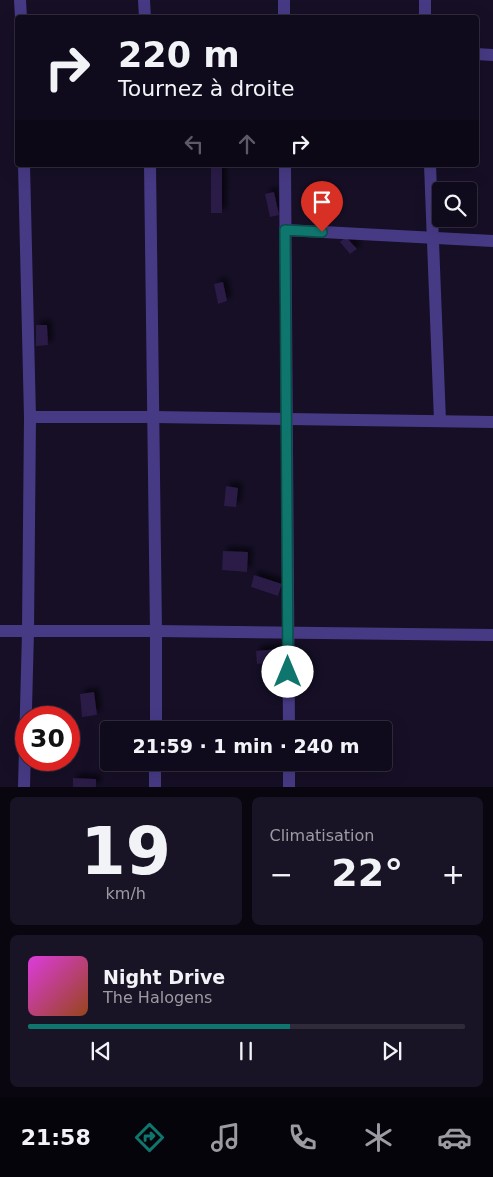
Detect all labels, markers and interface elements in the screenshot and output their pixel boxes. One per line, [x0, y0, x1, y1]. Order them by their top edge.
icon: right [35, 35, 100, 100]
text: 220 m [118, 35, 240, 75]
text: Tournez à droite [118, 76, 295, 101]
icon: left [180, 130, 208, 158]
icon: ahead [233, 130, 261, 158]
icon: right [286, 130, 314, 158]
pin [301, 181, 343, 232]
map controls [432, 182, 477, 227]
button: search [432, 182, 477, 227]
icon: arrive [308, 188, 336, 216]
position arrow [261, 645, 313, 697]
speed limit sign: 30 [15, 706, 80, 771]
text: 21:59 · 1 min · 240 m [132, 735, 360, 757]
text: 19 [81, 814, 171, 889]
text: Climatisation [270, 826, 374, 845]
text: 22° [331, 851, 403, 895]
text: − [270, 858, 293, 891]
text: + [442, 858, 465, 891]
text: km/h [106, 884, 146, 903]
text: Night Drive [103, 966, 225, 988]
text: The Halogens [103, 988, 212, 1007]
icon: previous [87, 1037, 115, 1065]
icon: pause [232, 1037, 260, 1065]
icon: next [378, 1037, 406, 1065]
icon: directions [132, 1120, 167, 1155]
icon: music [208, 1120, 243, 1155]
icon: phone [285, 1120, 320, 1155]
icon: climate [361, 1120, 396, 1155]
icon: car [437, 1120, 472, 1155]
text: 21:58 [21, 1125, 91, 1150]

